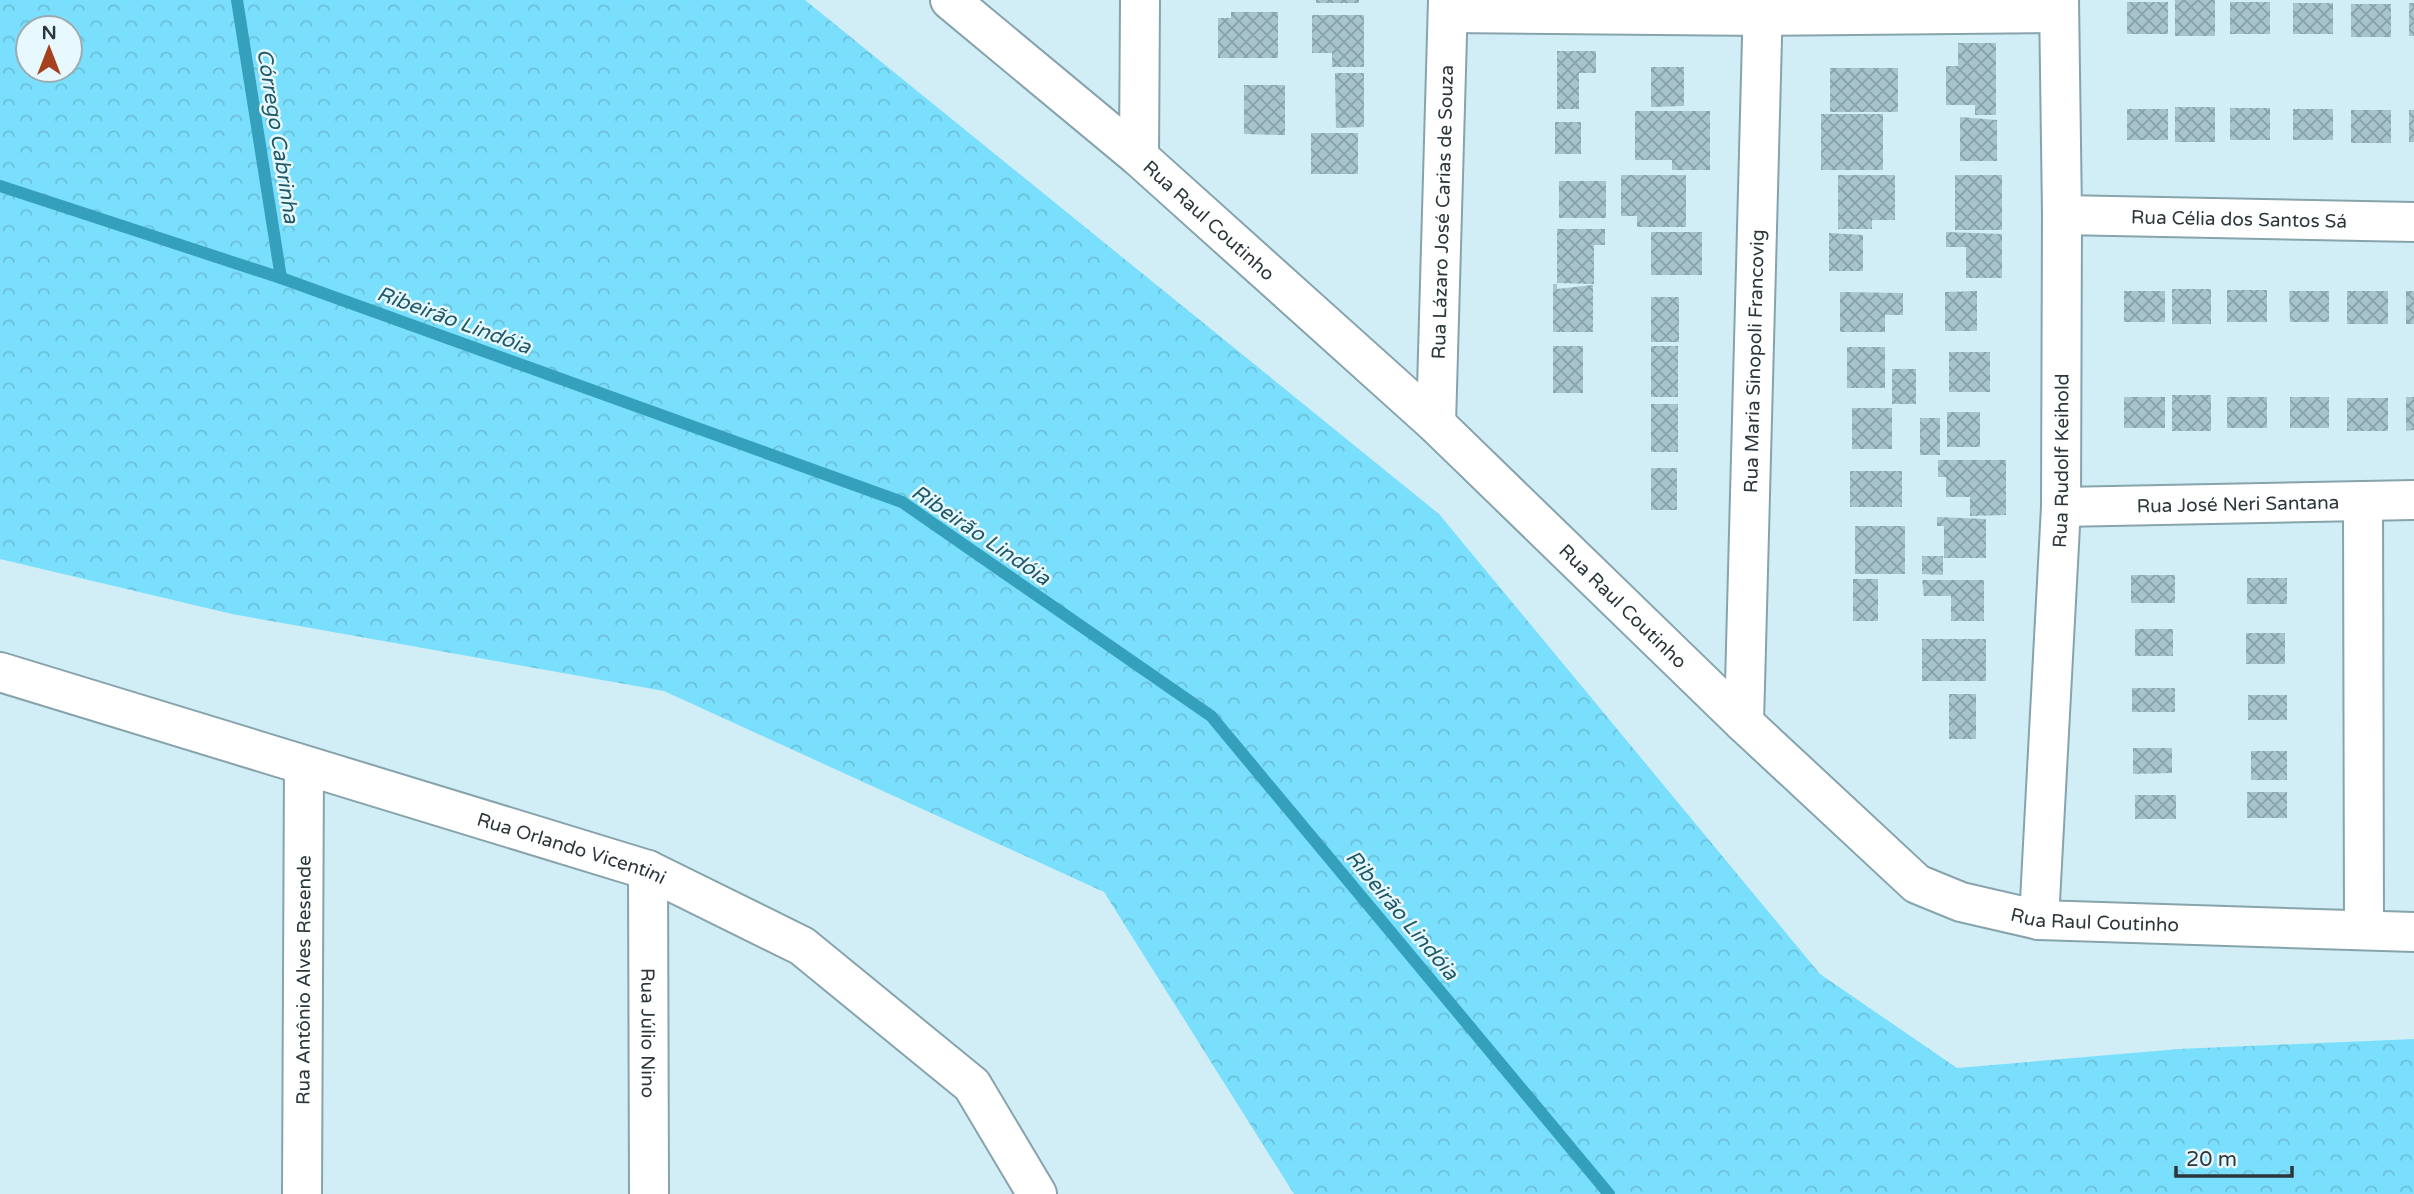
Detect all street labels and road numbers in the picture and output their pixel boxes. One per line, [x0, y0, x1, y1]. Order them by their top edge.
street label: Rua Lázaro José Carias de Souza [1428, 64, 1458, 360]
street label: Rua Raul Coutinho [1138, 156, 1279, 285]
street label: Rua Célia dos Santos Sá [2131, 206, 2347, 233]
street label: Rua Maria Sinopoli Francovig [1740, 229, 1769, 493]
street label: Rua Rudolf Keihold [2049, 373, 2073, 548]
street label: Rua José Neri Santana [2136, 491, 2340, 517]
street label: Rua Raul Coutinho [1554, 540, 1691, 673]
street label: Rua Orlando Vicentini [474, 808, 669, 889]
street label: Rua Antônio Alves Resende [292, 855, 316, 1105]
street label: Rua Raul Coutinho [2008, 904, 2179, 936]
street label: Rua Júlio Nino [636, 968, 659, 1098]

